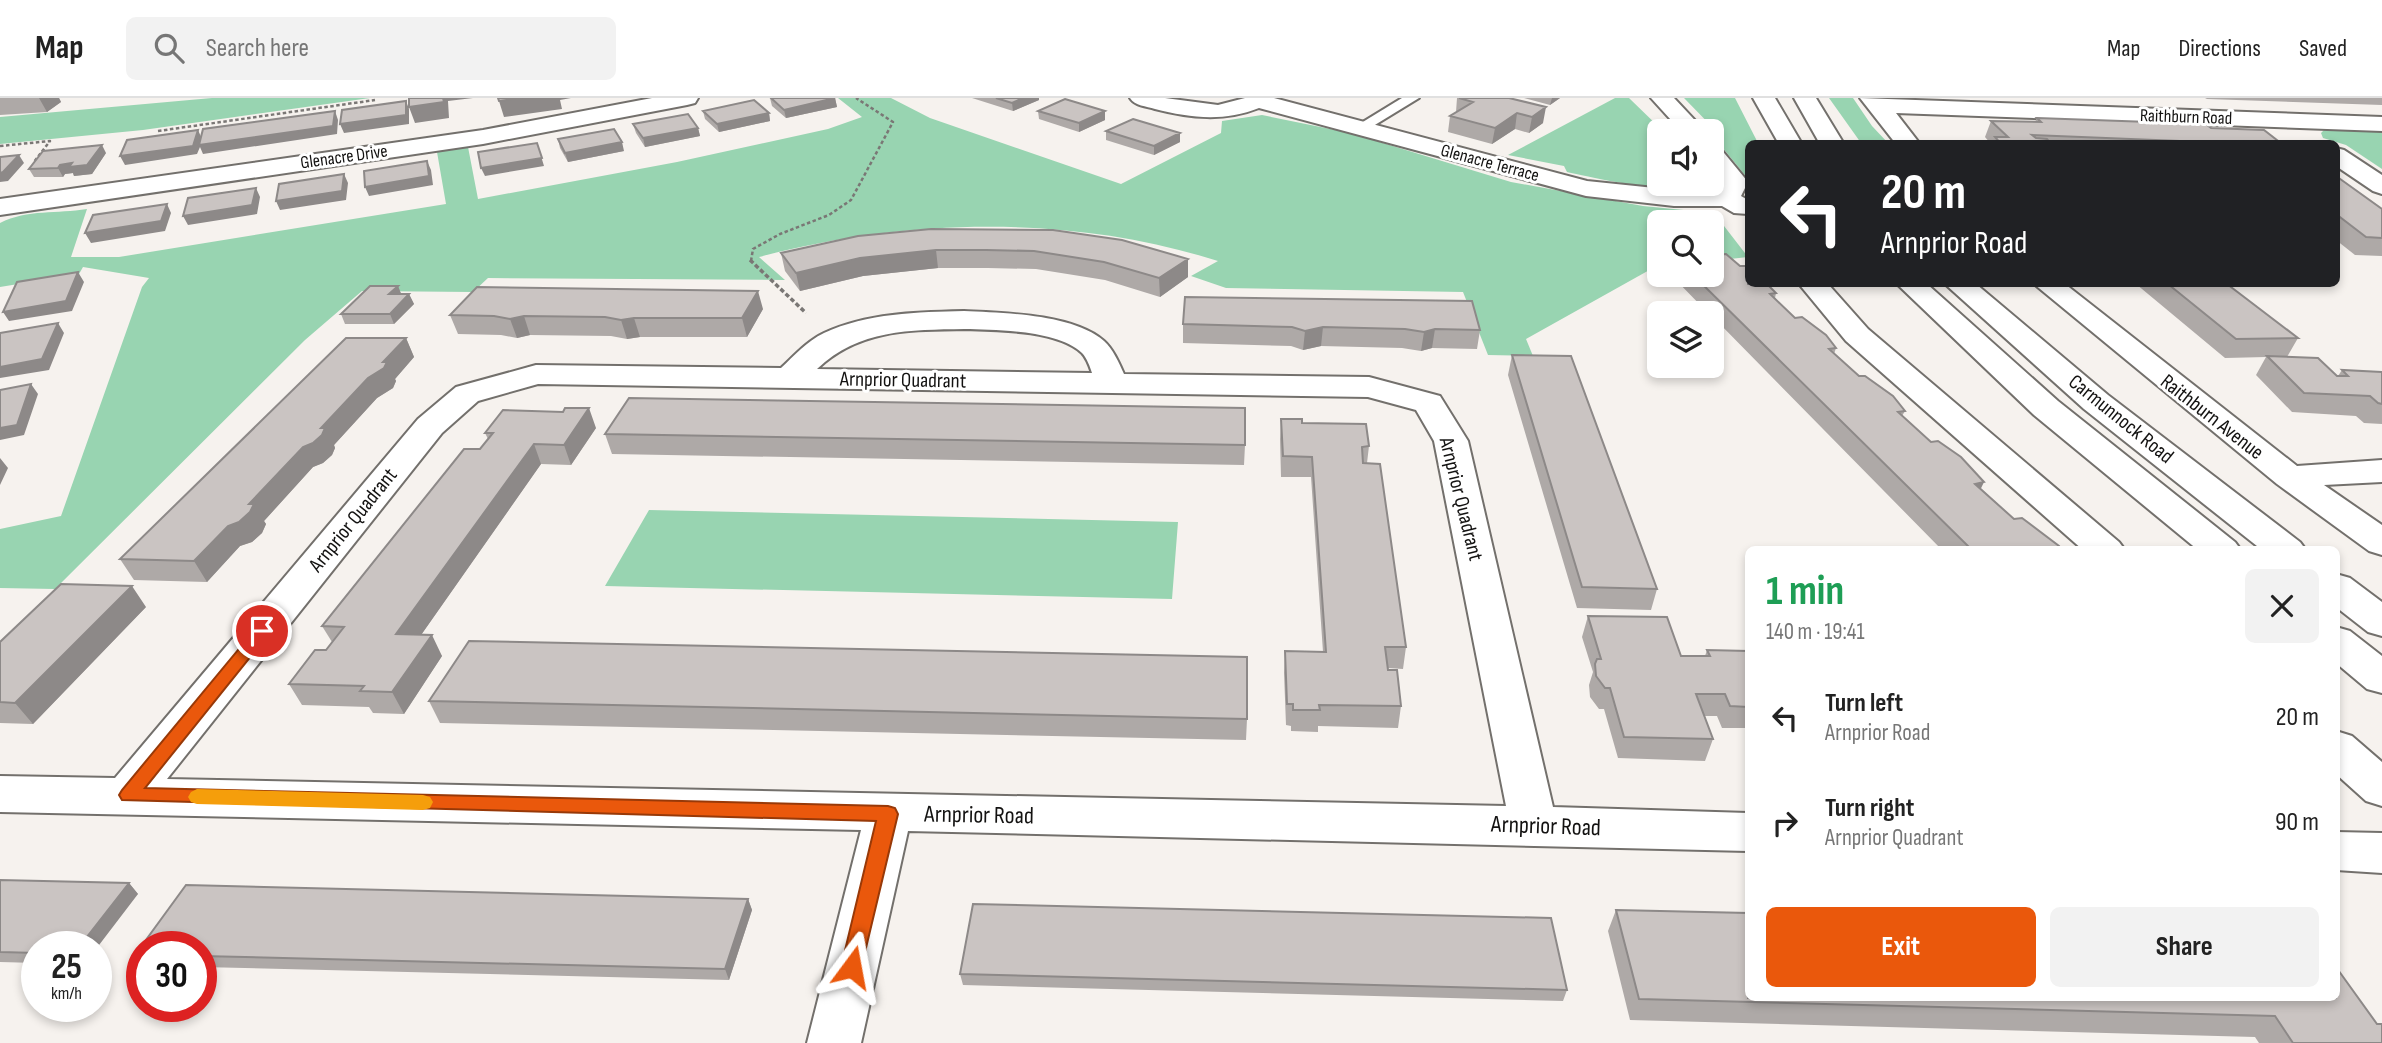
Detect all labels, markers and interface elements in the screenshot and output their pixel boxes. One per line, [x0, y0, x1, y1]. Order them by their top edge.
search box [126, 17, 616, 80]
text: Map [35, 28, 84, 68]
icon: search [150, 29, 188, 67]
text: Search here [206, 33, 309, 64]
text: Map [2107, 34, 2140, 63]
text: Directions [2178, 34, 2261, 63]
text: Saved [2299, 34, 2347, 63]
street label: Raithburn Road [2140, 105, 2232, 129]
map controls [1647, 119, 1724, 378]
button: sound [1647, 119, 1724, 196]
street label: Glenacre Drive [299, 140, 389, 174]
street label: Glenacre Terrace [1439, 140, 1541, 186]
text: 20 m [1881, 164, 1966, 223]
icon: left [1766, 168, 1857, 259]
button: search [1647, 210, 1724, 287]
text: Arnprior Road [1881, 224, 2027, 263]
button: layers [1647, 301, 1724, 378]
street label: Arnprior Quadrant [839, 366, 966, 394]
street label: Carmunnock Road [2064, 369, 2178, 469]
street label: Raithburn Avenue [2155, 369, 2269, 465]
street label: Arnprior Quadrant [1433, 434, 1488, 563]
street label: Arnprior Quadrant [303, 463, 402, 578]
text: 1 min [1766, 566, 1844, 617]
button: close [2245, 569, 2319, 643]
pin [232, 601, 292, 661]
icon: arrive [243, 612, 281, 650]
text: 140 m · 19:41 [1766, 618, 1865, 646]
text: Turn left [1825, 688, 1903, 719]
icon: left [1766, 699, 1804, 737]
text: 20 m [2276, 702, 2319, 733]
text: Arnprior Road [1825, 719, 1930, 747]
text: Turn right [1825, 793, 1914, 824]
street label: Arnprior Road [923, 800, 1034, 830]
icon: right [1766, 804, 1804, 842]
text: 90 m [2275, 807, 2319, 838]
street label: Arnprior Road [1490, 810, 1601, 842]
text: Arnprior Quadrant [1825, 824, 1963, 852]
button: Exit [1766, 907, 2036, 987]
button: Share [2050, 907, 2319, 987]
position arrow [815, 930, 889, 1004]
speed limit sign: 30 [126, 931, 217, 1022]
text: 25 [51, 946, 82, 989]
text: km/h [51, 983, 82, 1004]

